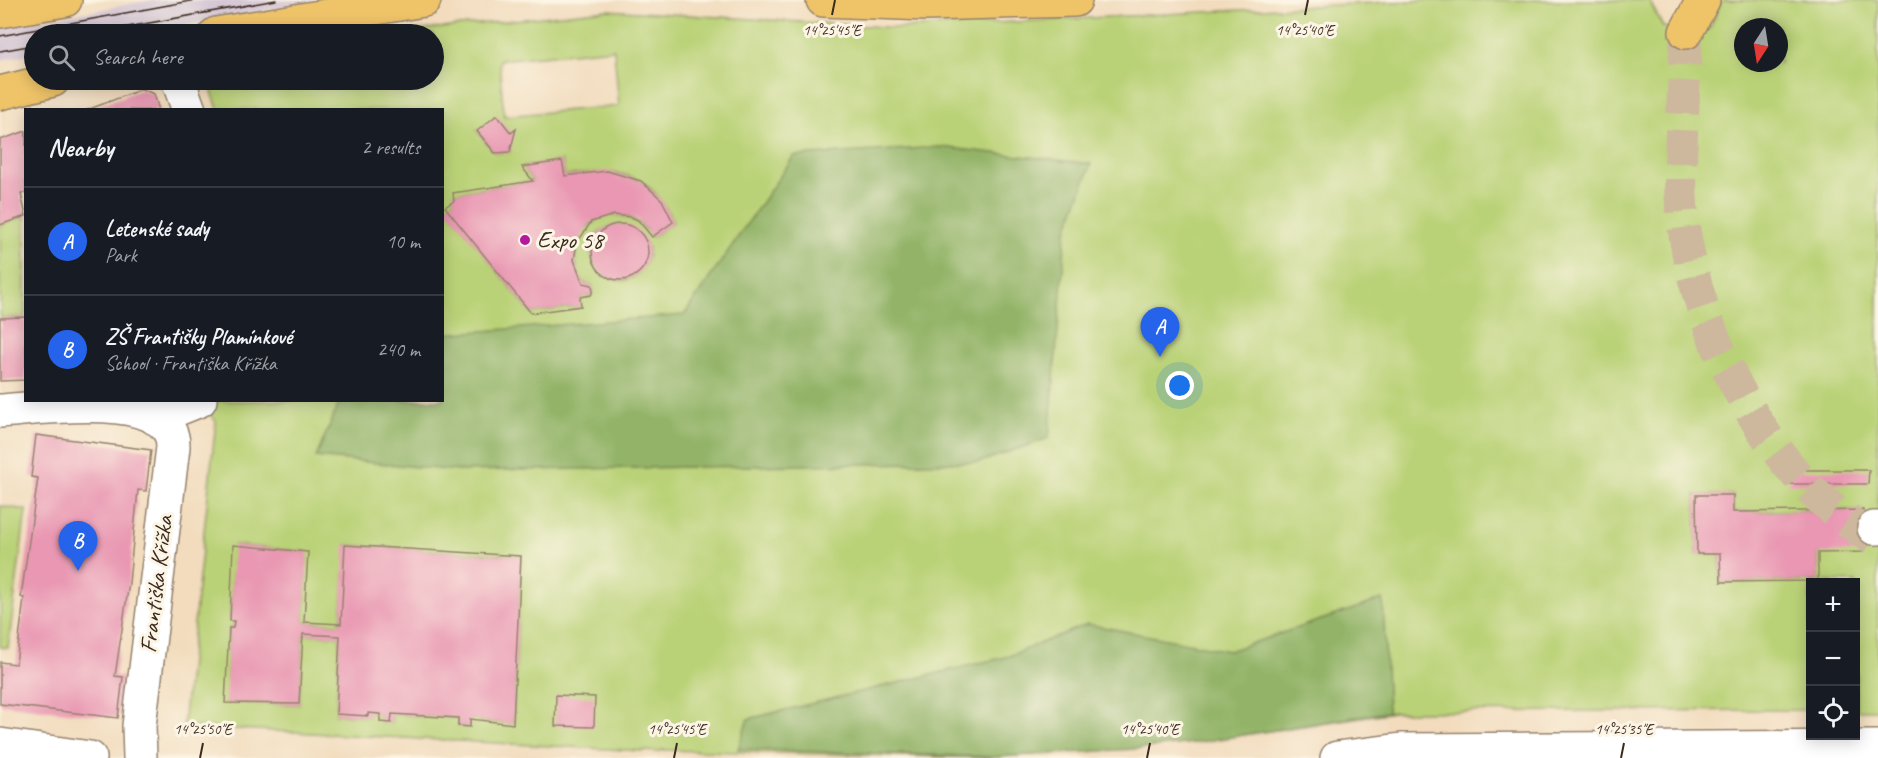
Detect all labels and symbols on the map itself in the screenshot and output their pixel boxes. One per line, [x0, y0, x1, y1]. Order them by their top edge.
north arrow [1734, 18, 1788, 72]
text: 14°25'45"E [803, 21, 863, 40]
text: 14°25'40"E [1276, 21, 1336, 40]
place label: Expo 58 [537, 225, 605, 255]
marker: Expo 58 [518, 233, 532, 247]
pin: A [1140, 308, 1180, 357]
your location [1165, 371, 1194, 400]
street label: Františka Křížka [133, 512, 179, 654]
pin: B [58, 522, 98, 571]
text: 14°25'50"E [174, 720, 234, 739]
text: 14°25'45"E [648, 720, 708, 739]
text: 14°25'40"E [1121, 720, 1181, 739]
text: 14°25'35"E [1595, 720, 1655, 739]

